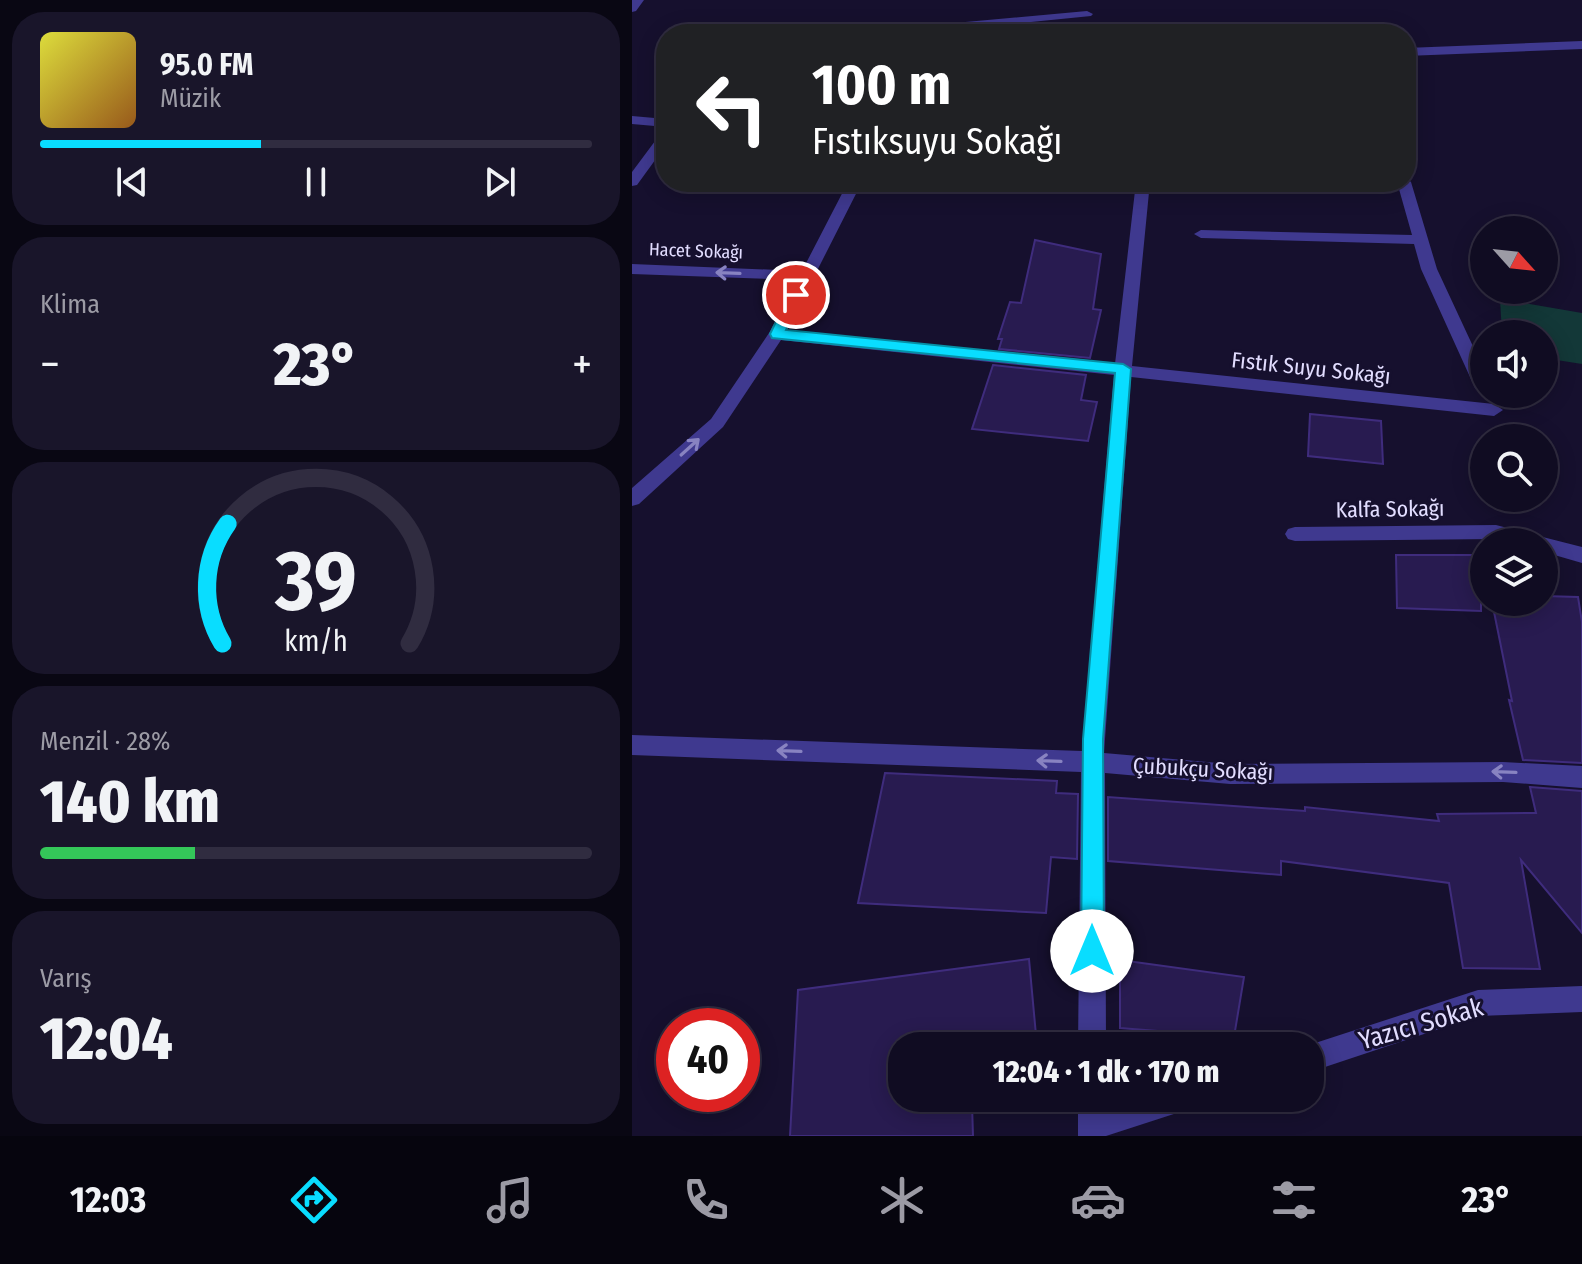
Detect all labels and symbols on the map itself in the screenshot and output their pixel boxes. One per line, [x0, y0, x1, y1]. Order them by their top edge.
north arrow [1470, 216, 1558, 304]
street label: Hacet Sokağı [649, 238, 743, 264]
pin [762, 261, 830, 329]
one-way arrow [715, 265, 742, 280]
street label: Fıstık Suyu Sokağı [1230, 346, 1392, 390]
one-way arrow [680, 439, 700, 457]
street label: Kalfa Sokağı [1335, 495, 1445, 523]
one-way arrow [776, 744, 803, 759]
street label: Çubukçu Sokağı [1132, 752, 1274, 787]
one-way arrow [1036, 753, 1063, 768]
one-way arrow [1491, 765, 1518, 780]
position arrow [1050, 909, 1134, 993]
street label: Yazıcı Sokak [1355, 991, 1487, 1056]
speed limit sign: 40 [656, 1008, 760, 1112]

